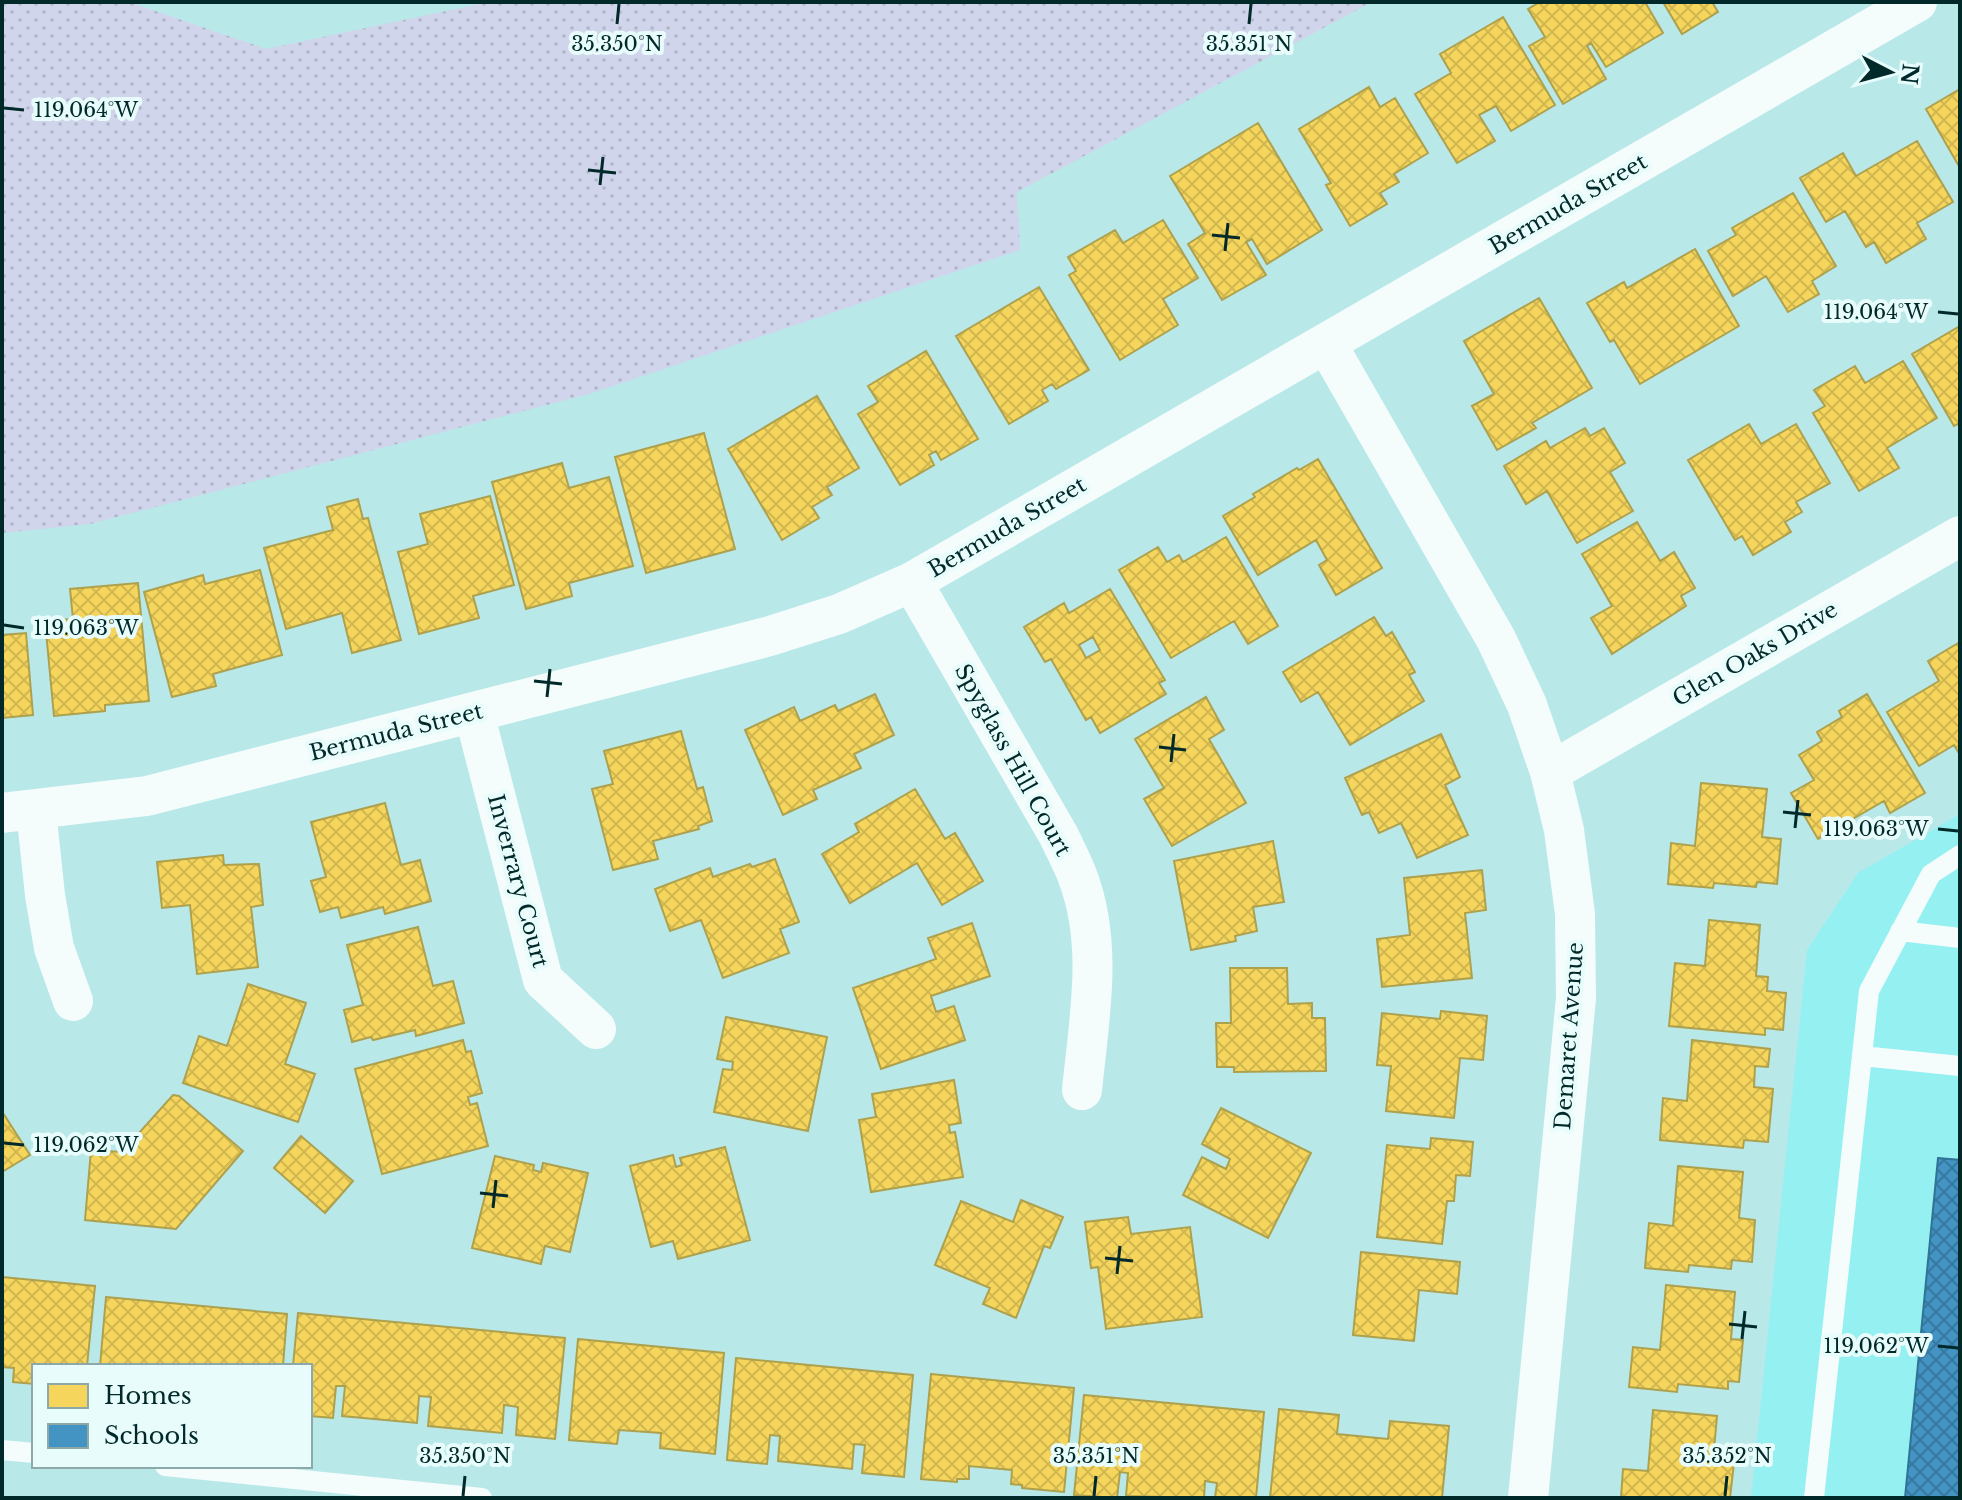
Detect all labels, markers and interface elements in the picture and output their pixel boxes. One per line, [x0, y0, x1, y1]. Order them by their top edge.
text: 35.350°N [571, 32, 663, 56]
text: 35.351°N [1206, 32, 1292, 56]
north arrow [1850, 32, 1930, 112]
text: N [1895, 62, 1924, 86]
text: 119.064°W [34, 98, 138, 122]
street label: Bermuda Street [1484, 148, 1652, 260]
text: 119.064°W [1824, 300, 1928, 324]
street label: Bermuda Street [923, 471, 1091, 583]
street label: Glen Oaks Drive [1668, 596, 1842, 712]
text: 119.063°W [34, 616, 139, 640]
street label: Spyglass Hill Court [949, 659, 1077, 861]
street label: Bermuda Street [307, 697, 486, 767]
street label: Inverrary Court [482, 791, 554, 971]
text: 119.063°W [1824, 817, 1929, 841]
street label: Demaret Avenue [1549, 941, 1589, 1131]
text: 119.062°W [34, 1133, 139, 1157]
text: 119.062°W [1824, 1334, 1929, 1358]
legend [32, 1364, 312, 1468]
text: Homes [104, 1381, 192, 1410]
text: Schools [104, 1421, 199, 1450]
text: 35.350°N [419, 1444, 511, 1468]
text: 35.351°N [1053, 1444, 1139, 1468]
text: 35.352°N [1682, 1444, 1772, 1468]

